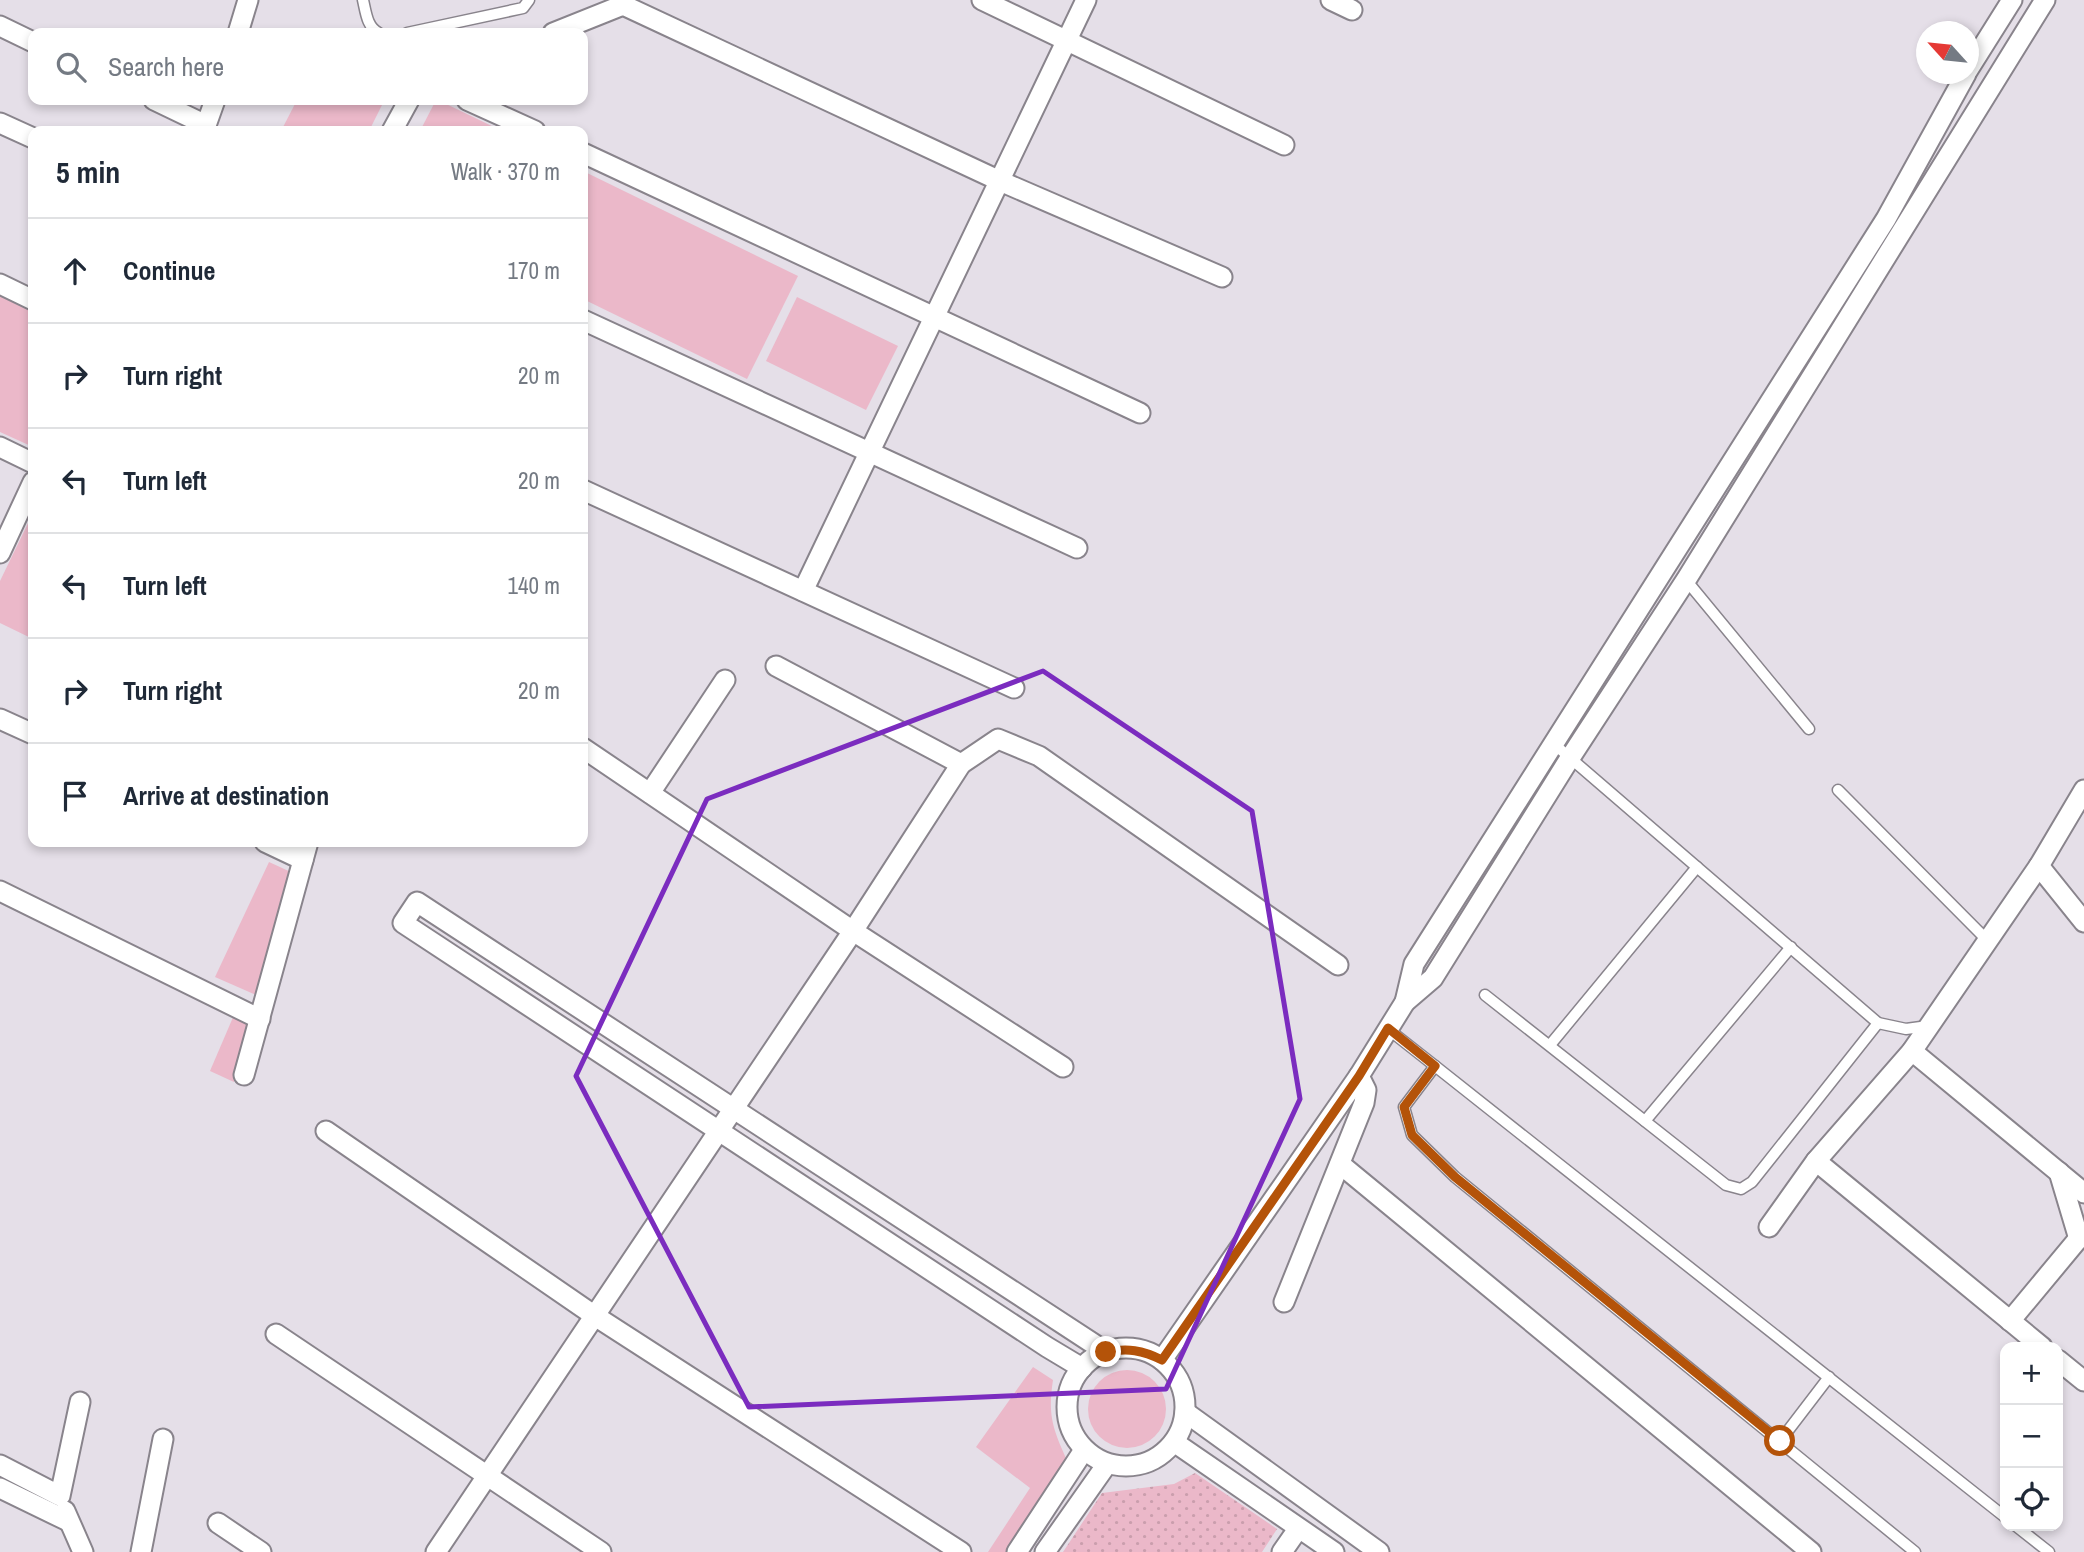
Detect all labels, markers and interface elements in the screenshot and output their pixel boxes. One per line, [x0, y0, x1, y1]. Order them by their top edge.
north arrow [1916, 21, 1979, 84]
search box [28, 28, 588, 105]
icon: search [52, 48, 90, 86]
text: Search here [108, 49, 224, 84]
text: 5 min [56, 152, 120, 192]
text: Walk · 370 m [451, 156, 560, 187]
icon: ahead [56, 252, 94, 290]
text: Continue [123, 253, 215, 288]
text: 170 m [508, 255, 560, 286]
icon: right [56, 357, 94, 395]
text: Turn right [123, 358, 222, 393]
text: 20 m [518, 360, 560, 391]
icon: left [56, 462, 94, 500]
text: Turn left [123, 463, 207, 498]
text: 20 m [518, 465, 560, 496]
icon: left [56, 567, 94, 605]
text: Turn left [123, 568, 207, 603]
text: 140 m [508, 570, 560, 601]
icon: right [56, 672, 94, 710]
text: Turn right [123, 673, 222, 708]
text: 20 m [518, 675, 560, 706]
icon: arrive [56, 777, 94, 815]
text: Arrive at destination [123, 778, 329, 813]
route end [1090, 1336, 1121, 1367]
map controls [2000, 1342, 2063, 1531]
button: + [2000, 1342, 2063, 1405]
button: − [2000, 1405, 2063, 1468]
route start [1764, 1425, 1795, 1456]
button: locate [2000, 1468, 2063, 1531]

